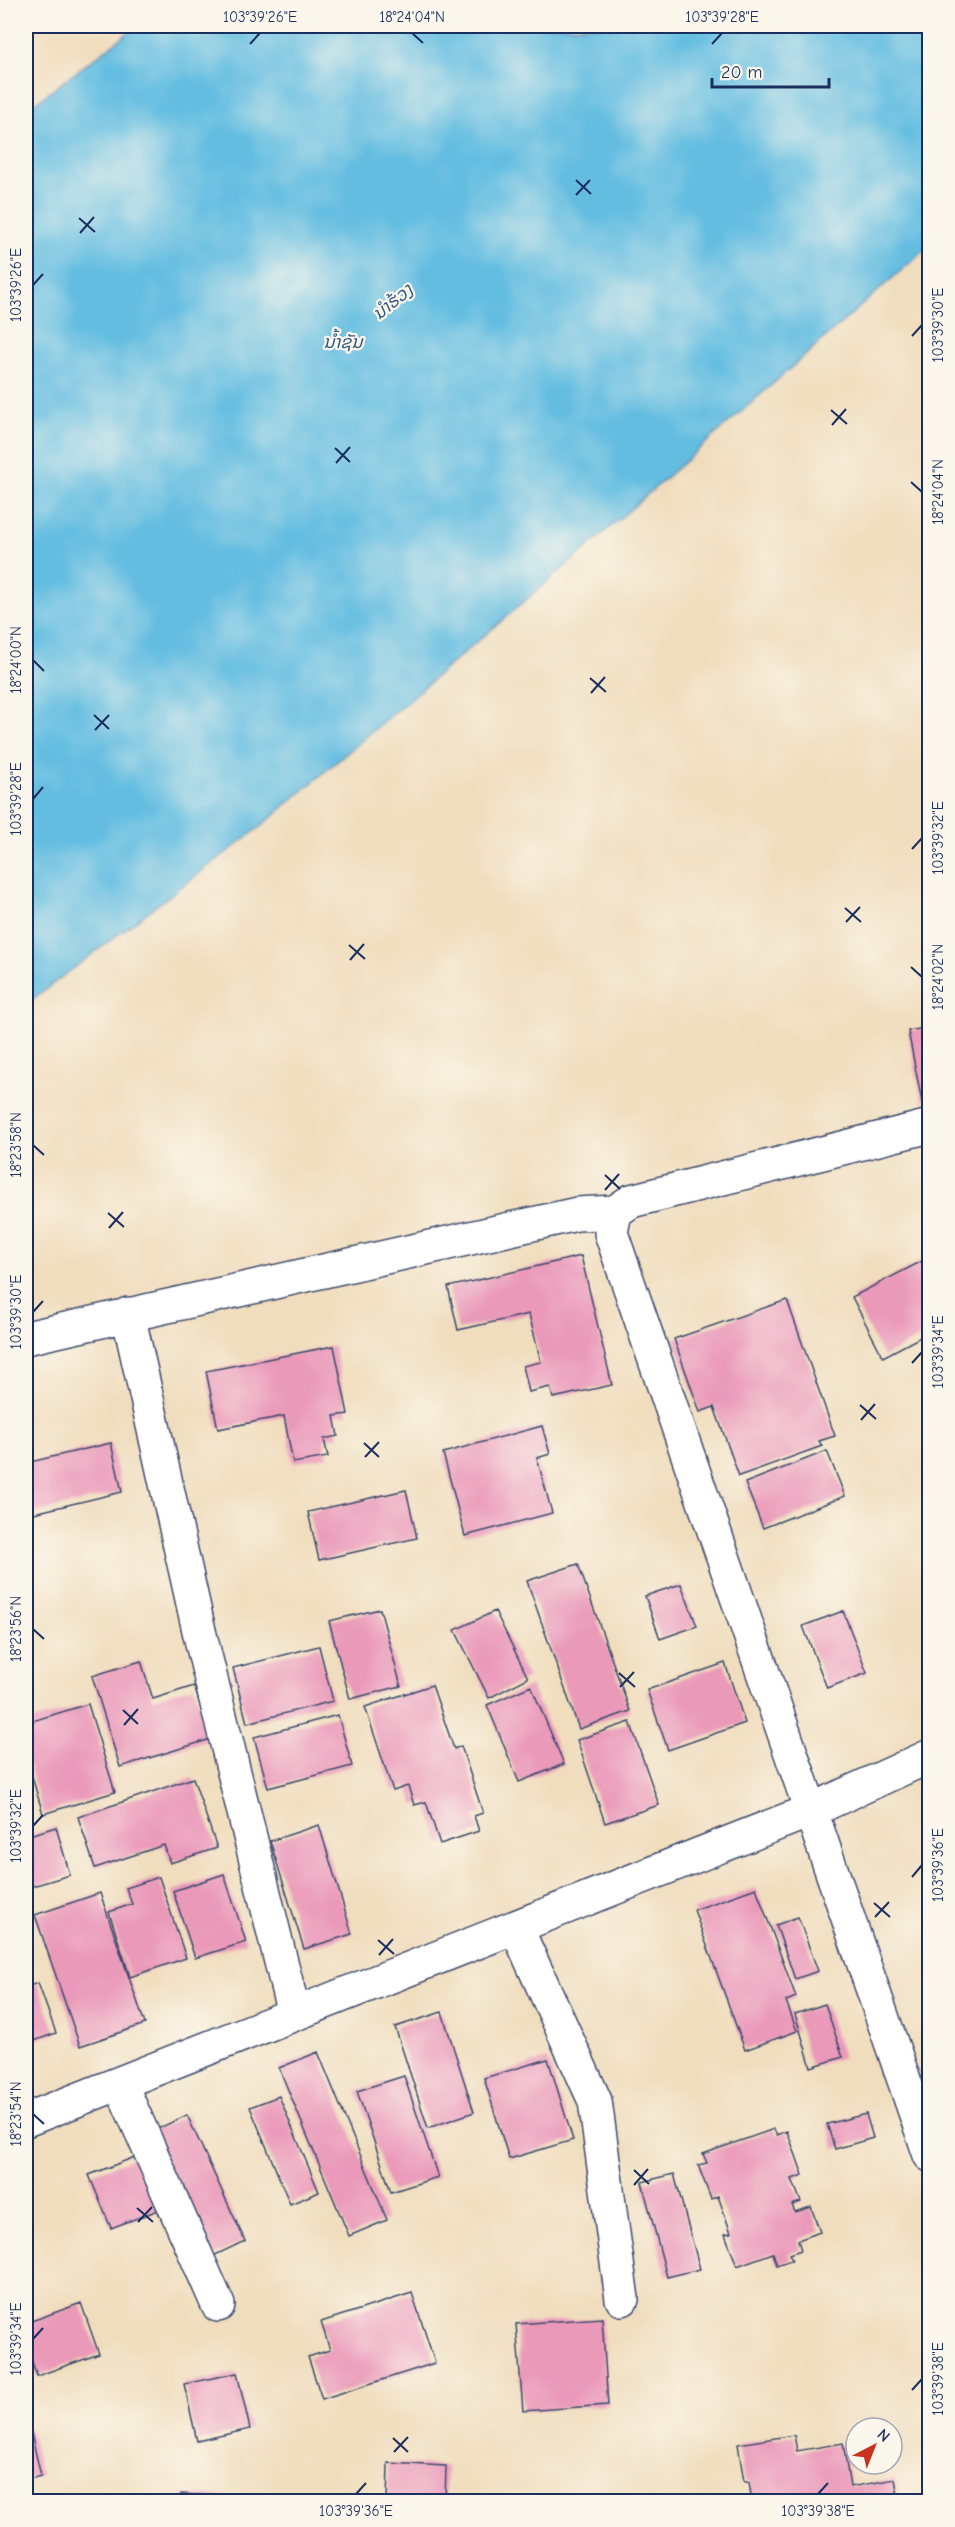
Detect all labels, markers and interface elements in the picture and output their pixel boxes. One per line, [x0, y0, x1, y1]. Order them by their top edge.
text: 103°39'26"E [223, 8, 297, 26]
text: 18°24'04"N [379, 8, 445, 26]
text: 103°39'28"E [685, 8, 759, 26]
scale bar [712, 51, 829, 89]
text: 20 m [721, 62, 762, 83]
text: 103°39'26"E [7, 248, 25, 322]
water label: ນຳ້ຮວງ [369, 279, 418, 324]
text: 103°39'30"E [929, 288, 947, 362]
water label: ນ້ຳຊັນ [323, 328, 364, 353]
text: 18°24'04"N [929, 459, 947, 525]
text: 18°24'00"N [7, 626, 25, 694]
text: 103°39'28"E [7, 762, 25, 836]
text: 103°39'32"E [929, 801, 947, 875]
text: 18°24'02"N [929, 944, 947, 1010]
text: 18°23'58"N [7, 1112, 25, 1178]
text: 103°39'30"E [7, 1275, 25, 1349]
text: 103°39'34"E [929, 1316, 947, 1388]
text: 18°23'56"N [7, 1596, 25, 1662]
text: 103°39'32"E [7, 1789, 25, 1863]
text: 103°39'36"E [929, 1828, 947, 1902]
text: 18°23'54"N [7, 2081, 25, 2147]
text: 103°39'34"E [7, 2303, 25, 2375]
text: 103°39'38"E [929, 2342, 947, 2416]
north arrow [844, 2416, 904, 2476]
text: N [873, 2425, 893, 2446]
text: 103°39'36"E [319, 2502, 393, 2520]
text: 103°39'38"E [781, 2502, 855, 2520]

